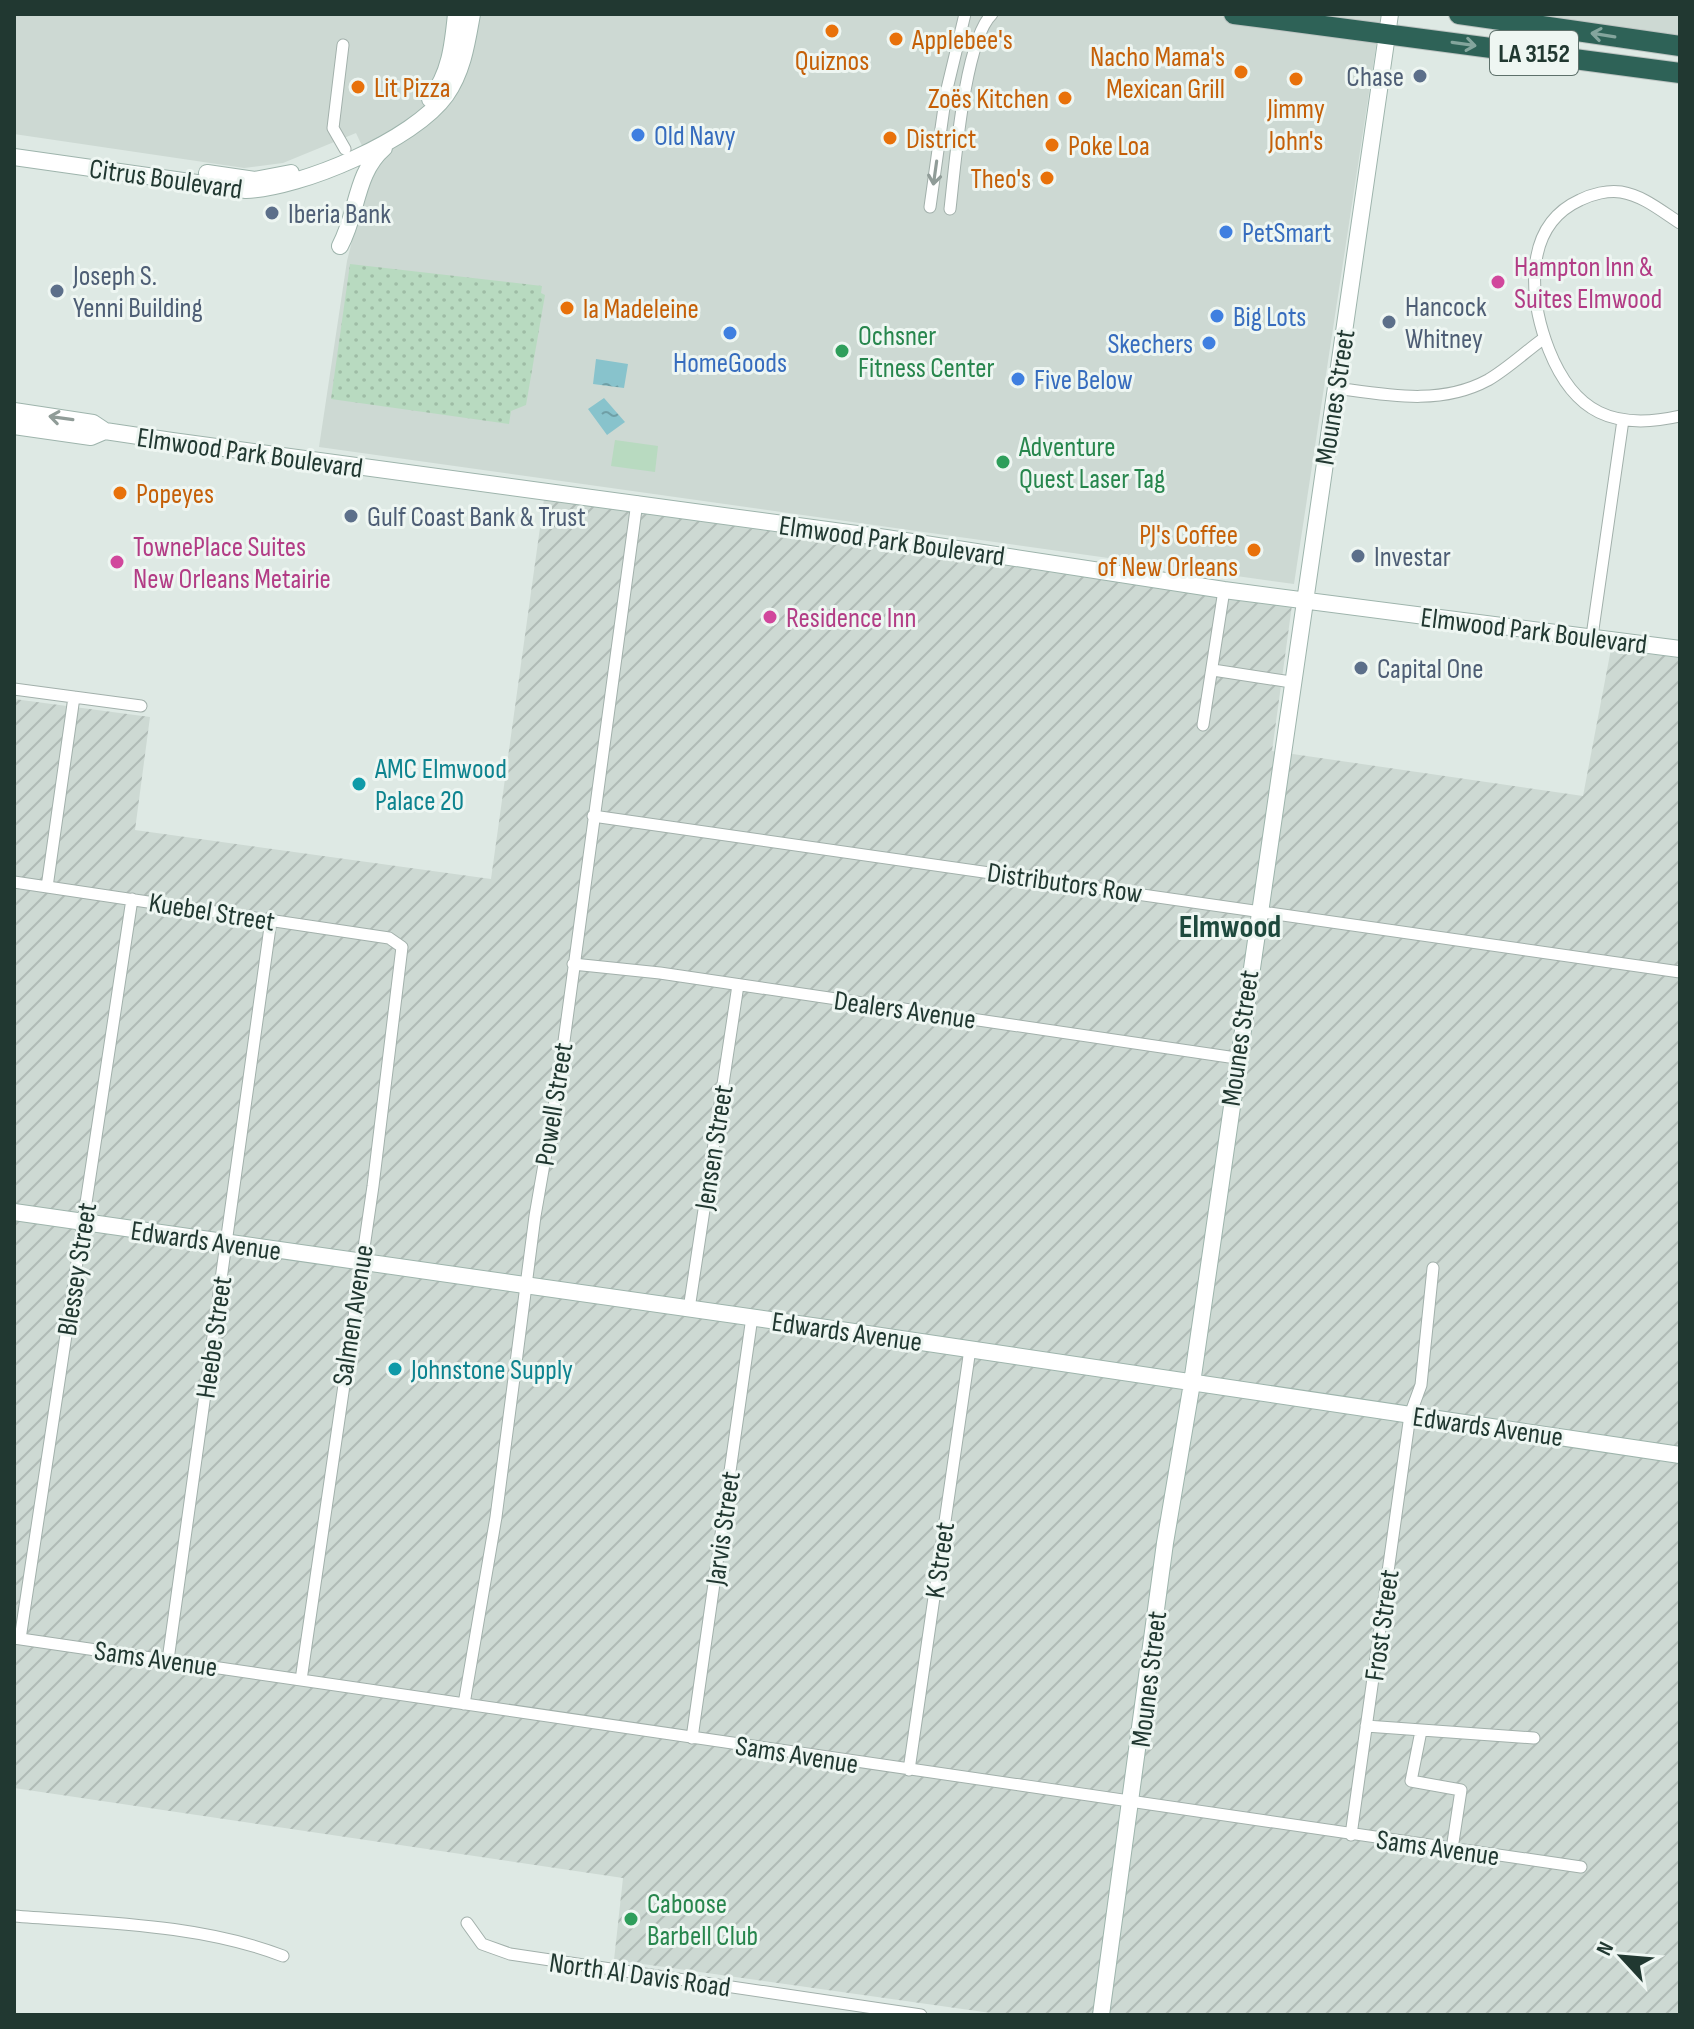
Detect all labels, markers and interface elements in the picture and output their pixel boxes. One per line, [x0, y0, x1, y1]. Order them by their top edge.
marker: Quiznos [823, 22, 841, 40]
place label: Applebee's [911, 24, 1013, 57]
one-way arrow [1591, 27, 1616, 42]
marker: Applebee's [887, 30, 905, 48]
road number: LA 3152 [1490, 31, 1578, 75]
one-way arrow [1451, 37, 1477, 52]
place label: Nacho Mama's Mexican Grill [1090, 41, 1225, 106]
place label: Quiznos [795, 45, 869, 78]
place label: Chase [1346, 61, 1404, 94]
marker: Nacho Mama's Mexican Grill [1232, 63, 1250, 81]
marker: Chase [1411, 67, 1429, 85]
marker: Jimmy John's [1287, 70, 1305, 88]
place label: Lit Pizza [374, 72, 450, 105]
marker: Lit Pizza [349, 78, 367, 96]
place label: Zoës Kitchen [928, 83, 1049, 116]
marker: Zoës Kitchen [1056, 89, 1074, 107]
place label: Jimmy John's [1266, 93, 1325, 158]
place label: Old Navy [654, 120, 736, 153]
place label: District [906, 123, 976, 156]
marker: Old Navy [629, 126, 647, 144]
marker: District [881, 129, 899, 147]
place label: Poke Loa [1068, 130, 1150, 163]
marker: Poke Loa [1043, 136, 1061, 154]
street label: Citrus Boulevard [87, 152, 244, 207]
one-way arrow [927, 160, 942, 185]
place label: Theo's [971, 163, 1031, 196]
marker: Theo's [1038, 169, 1056, 187]
place label: Iberia Bank [288, 198, 391, 231]
marker: Iberia Bank [263, 204, 281, 222]
place label: PetSmart [1242, 217, 1331, 250]
marker: PetSmart [1217, 223, 1235, 241]
place label: Hampton Inn & Suites Elmwood [1514, 251, 1662, 316]
place label: Joseph S. Yenni Building [72, 260, 203, 325]
marker: Hampton Inn & Suites Elmwood [1489, 273, 1507, 291]
marker: Joseph S. Yenni Building [48, 282, 66, 300]
place label: Hancock Whitney [1405, 291, 1487, 356]
place label: la Madeleine [583, 293, 699, 326]
marker: la Madeleine [558, 299, 576, 317]
place label: Big Lots [1233, 301, 1306, 334]
marker: Big Lots [1208, 307, 1226, 325]
marker: Hancock Whitney [1380, 313, 1398, 331]
place label: Ochsner Fitness Center [858, 320, 995, 385]
marker: HomeGoods [721, 324, 739, 342]
street label: Mounes Street [1308, 327, 1362, 467]
place label: Skechers [1107, 328, 1193, 361]
marker: Skechers [1200, 334, 1218, 352]
marker: Ochsner Fitness Center [833, 342, 851, 360]
place label: HomeGoods [673, 347, 787, 380]
place label: Five Below [1034, 364, 1133, 397]
marker: Five Below [1009, 370, 1027, 388]
one-way arrow [48, 410, 74, 425]
street label: Elmwood Park Boulevard [135, 421, 365, 486]
place label: Adventure Quest Laser Tag [1018, 431, 1165, 496]
marker: Adventure Quest Laser Tag [994, 453, 1012, 471]
place label: Popeyes [136, 478, 214, 511]
marker: Popeyes [111, 484, 129, 502]
place label: Gulf Coast Bank & Trust [367, 501, 586, 534]
marker: Gulf Coast Bank & Trust [342, 507, 360, 525]
street label: Elmwood Park Boulevard [777, 509, 1007, 574]
place label: PJ's Coffee of New Orleans [1097, 519, 1238, 584]
place label: TownePlace Suites New Orleans Metairie [133, 531, 331, 596]
marker: PJ's Coffee of New Orleans [1245, 541, 1263, 559]
place label: Investar [1374, 541, 1451, 574]
marker: Investar [1349, 547, 1367, 565]
marker: TownePlace Suites New Orleans Metairie [108, 553, 126, 571]
street label: Elmwood Park Boulevard [1419, 601, 1649, 662]
place label: Residence Inn [786, 602, 916, 635]
marker: Residence Inn [761, 608, 779, 626]
place label: Capital One [1377, 653, 1484, 686]
marker: Capital One [1352, 659, 1370, 677]
place label: AMC Elmwood Palace 20 [374, 753, 507, 818]
marker: AMC Elmwood Palace 20 [350, 775, 368, 793]
street label: Distributors Row [985, 856, 1145, 911]
street label: Kuebel Street [147, 886, 277, 939]
district label: Elmwood [1179, 908, 1281, 947]
street label: Mounes Street [1215, 968, 1266, 1108]
street label: Dealers Avenue [832, 984, 978, 1037]
street label: Powell Street [528, 1040, 580, 1168]
street label: Jensen Street [688, 1083, 741, 1213]
street label: Blessey Street [51, 1200, 104, 1338]
street label: Edwards Avenue [129, 1215, 283, 1268]
street label: Salmen Avenue [326, 1242, 381, 1388]
street label: Heebe Street [190, 1274, 239, 1400]
street label: Edwards Avenue [770, 1306, 924, 1359]
place label: Johnstone Supply [410, 1354, 573, 1387]
marker: Johnstone Supply [386, 1360, 404, 1378]
street label: Edwards Avenue [1411, 1401, 1565, 1454]
street label: Jarvis Street [699, 1469, 748, 1588]
street label: K Street [919, 1520, 962, 1600]
street label: Frost Street [1358, 1567, 1407, 1683]
street label: Mounes Street [1125, 1609, 1174, 1749]
street label: Sams Avenue [92, 1635, 219, 1684]
street label: Sams Avenue [733, 1730, 860, 1781]
street label: Sams Avenue [1374, 1824, 1501, 1873]
place label: Caboose Barbell Club [647, 1888, 758, 1953]
marker: Caboose Barbell Club [622, 1910, 640, 1928]
north arrow [1582, 1917, 1662, 1997]
text: N [1591, 1938, 1620, 1960]
street label: North Al Davis Road [547, 1946, 733, 2005]

